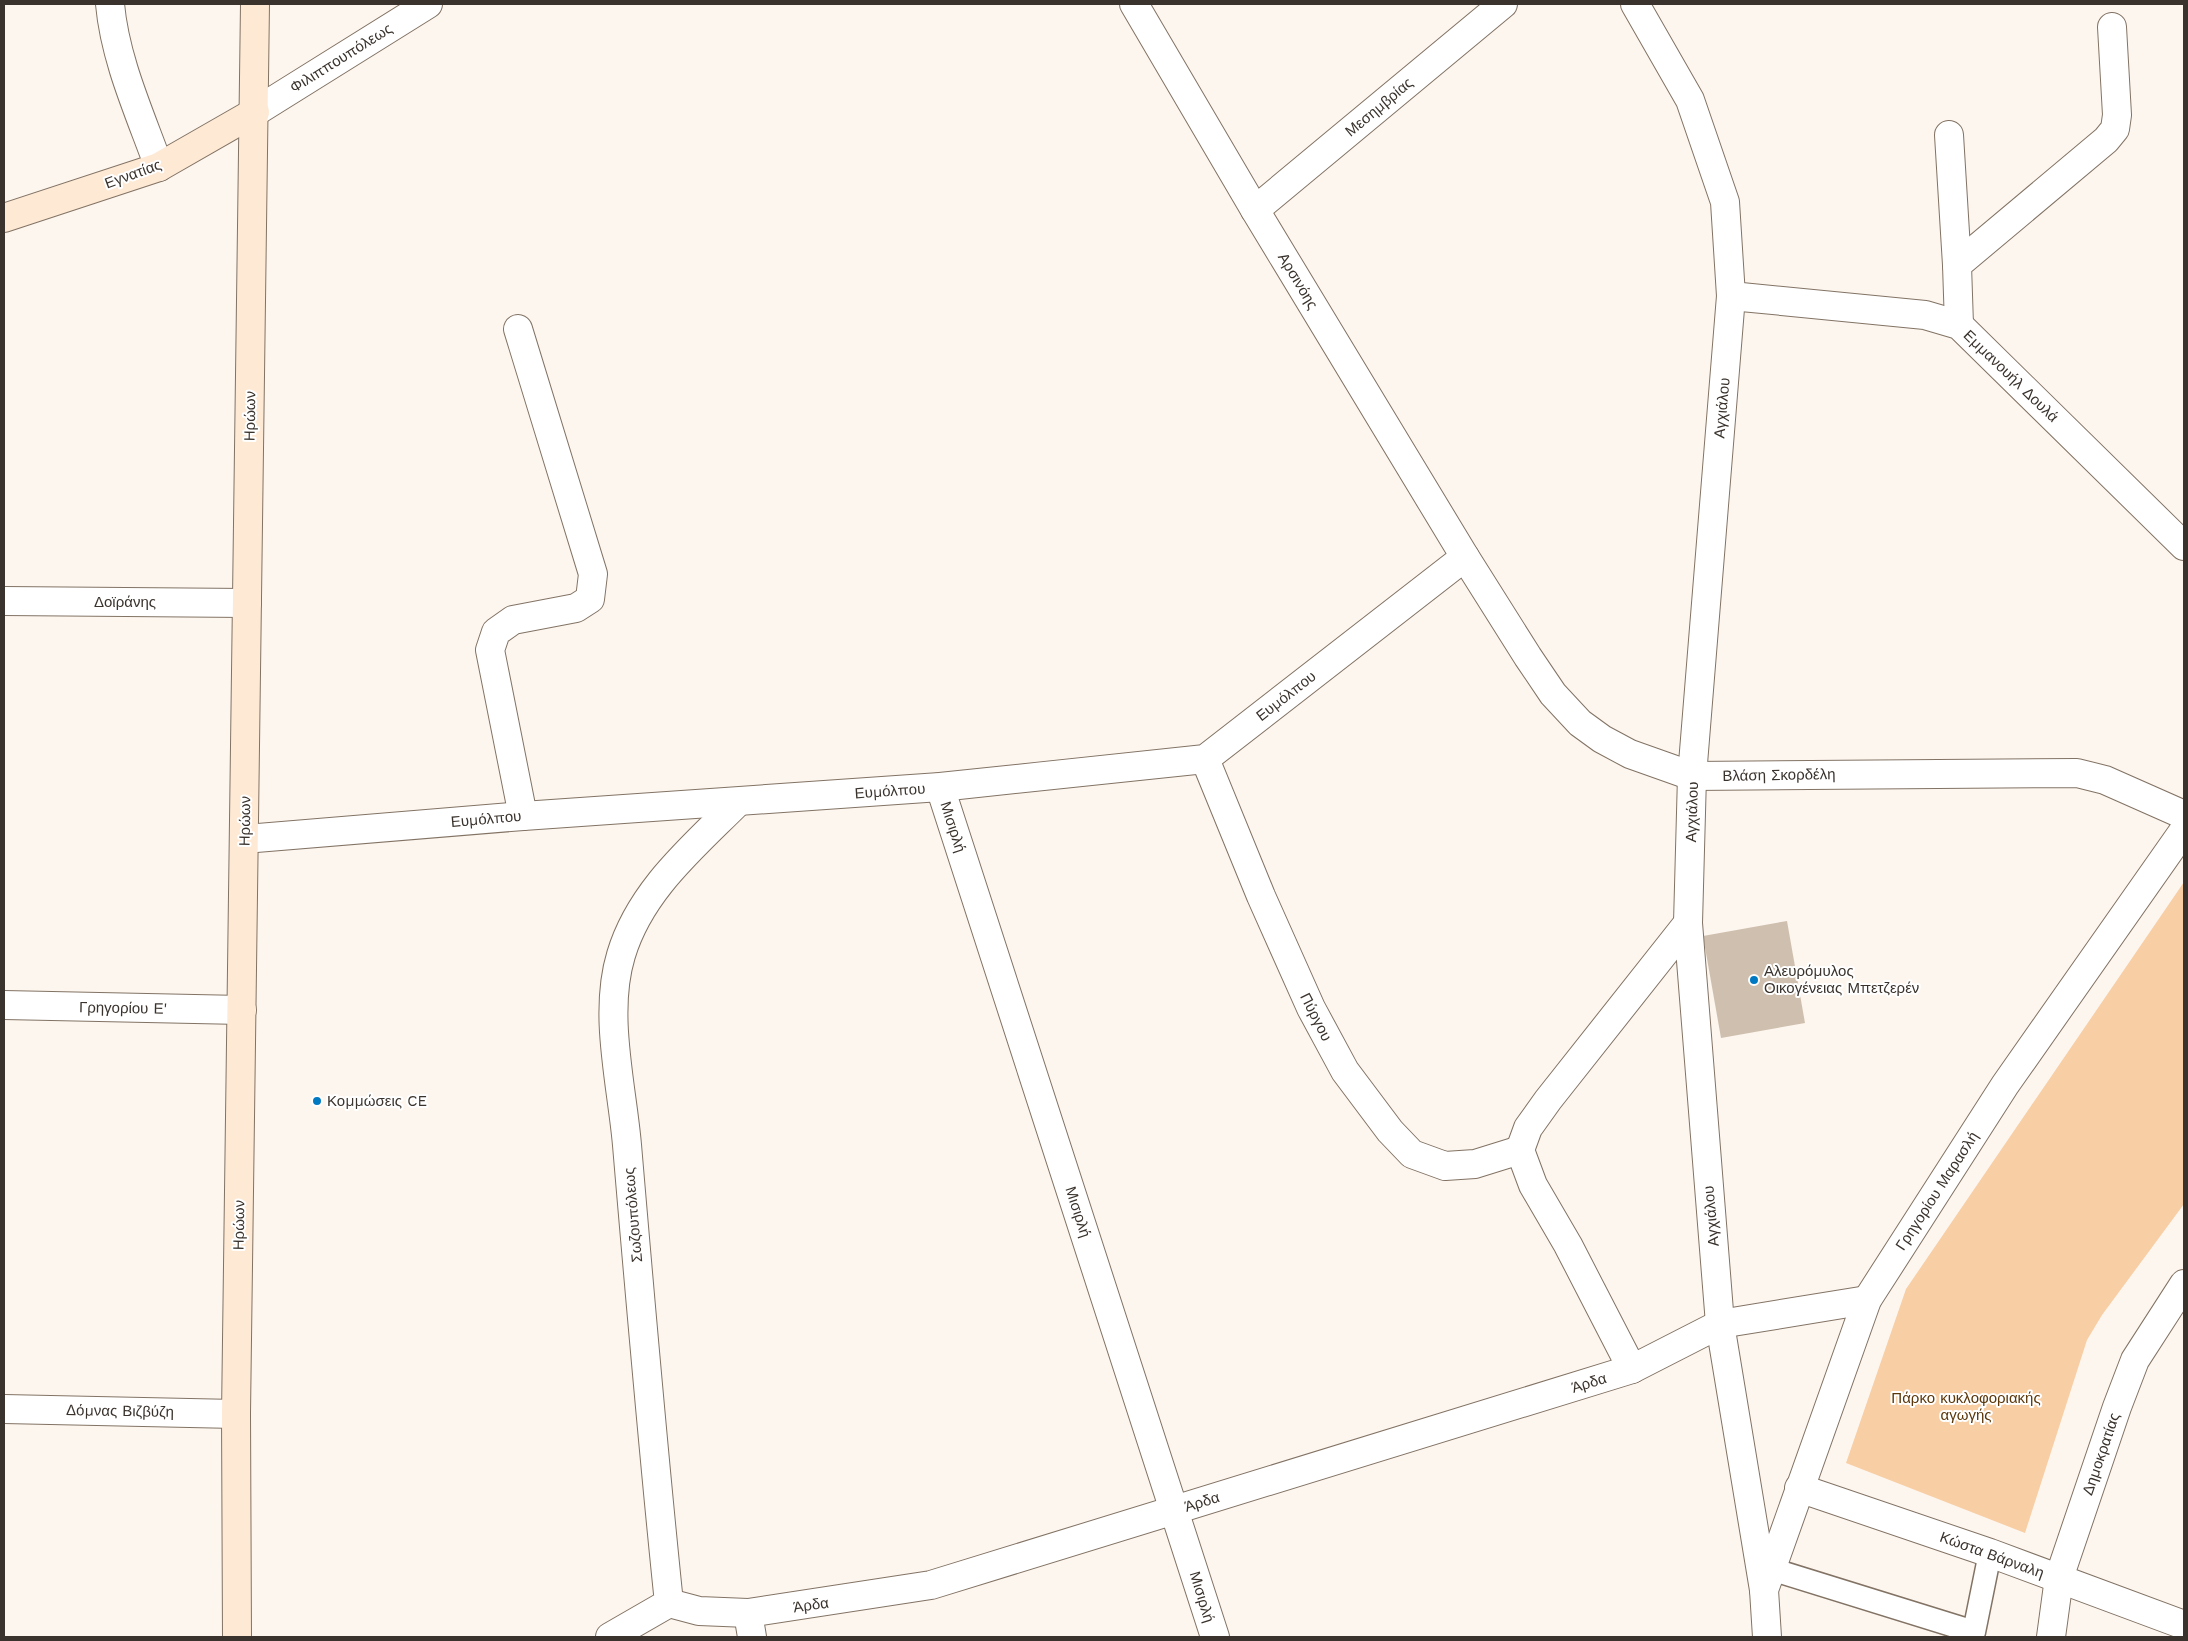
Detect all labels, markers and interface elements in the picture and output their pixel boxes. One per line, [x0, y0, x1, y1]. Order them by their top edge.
street label: Φιλιππουπόλεως [287, 19, 395, 97]
street label: Μεσημβρίας [1342, 74, 1416, 140]
street label: Εγνατίας [102, 155, 164, 193]
street label: Αρσινόης [1274, 250, 1322, 312]
street label: Εμμανουήλ Δουλά [1960, 326, 2062, 426]
street label: Αγχιάλου [1710, 377, 1734, 439]
street label: Ηρώων [241, 391, 259, 441]
street label: Δοϊράνης [94, 593, 156, 611]
street label: Ευμόλπου [1253, 667, 1319, 725]
street label: Βλάση Σκορδέλη [1722, 765, 1836, 785]
street label: Ευμόλπου [854, 780, 926, 802]
street label: Αγχιάλου [1682, 781, 1702, 843]
street label: Ηρώων [236, 796, 254, 846]
street label: Μισιρλή [936, 799, 970, 855]
street label: Ευμόλπου [450, 807, 522, 831]
place label: Αλευρόμυλος Οικογένειας Μπετζερέν [1764, 962, 1919, 997]
marker: Αλευρόμυλος Οικογένειας Μπετζερέν [1748, 974, 1760, 986]
street label: Πύργου [1296, 990, 1336, 1044]
street label: Γρηγορίου Ε' [79, 998, 167, 1018]
place label: Κομμώσεις CE [327, 1092, 427, 1110]
marker: Κομμώσεις CE [311, 1095, 323, 1107]
street label: Γρηγορίου Μαρασλή [1892, 1128, 1982, 1254]
street label: Σωζουπόλεως [620, 1167, 646, 1263]
street label: Μισιρλή [1061, 1184, 1095, 1240]
street label: Αγχιάλου [1699, 1185, 1723, 1247]
street label: Ηρώων [230, 1200, 248, 1250]
street label: Άρδα [1569, 1369, 1609, 1397]
park label: Πάρκο κυκλοφοριακής αγωγής [1891, 1389, 2041, 1424]
street label: Δόμνας Βιζβύζη [66, 1401, 174, 1421]
street label: Δημοκρατίας [2079, 1410, 2123, 1498]
street label: Άρδα [1182, 1488, 1222, 1516]
street label: Κώστα Βάρναλη [1937, 1528, 2047, 1582]
street label: Μισιρλή [1186, 1569, 1218, 1625]
street label: Άρδα [792, 1594, 830, 1616]

